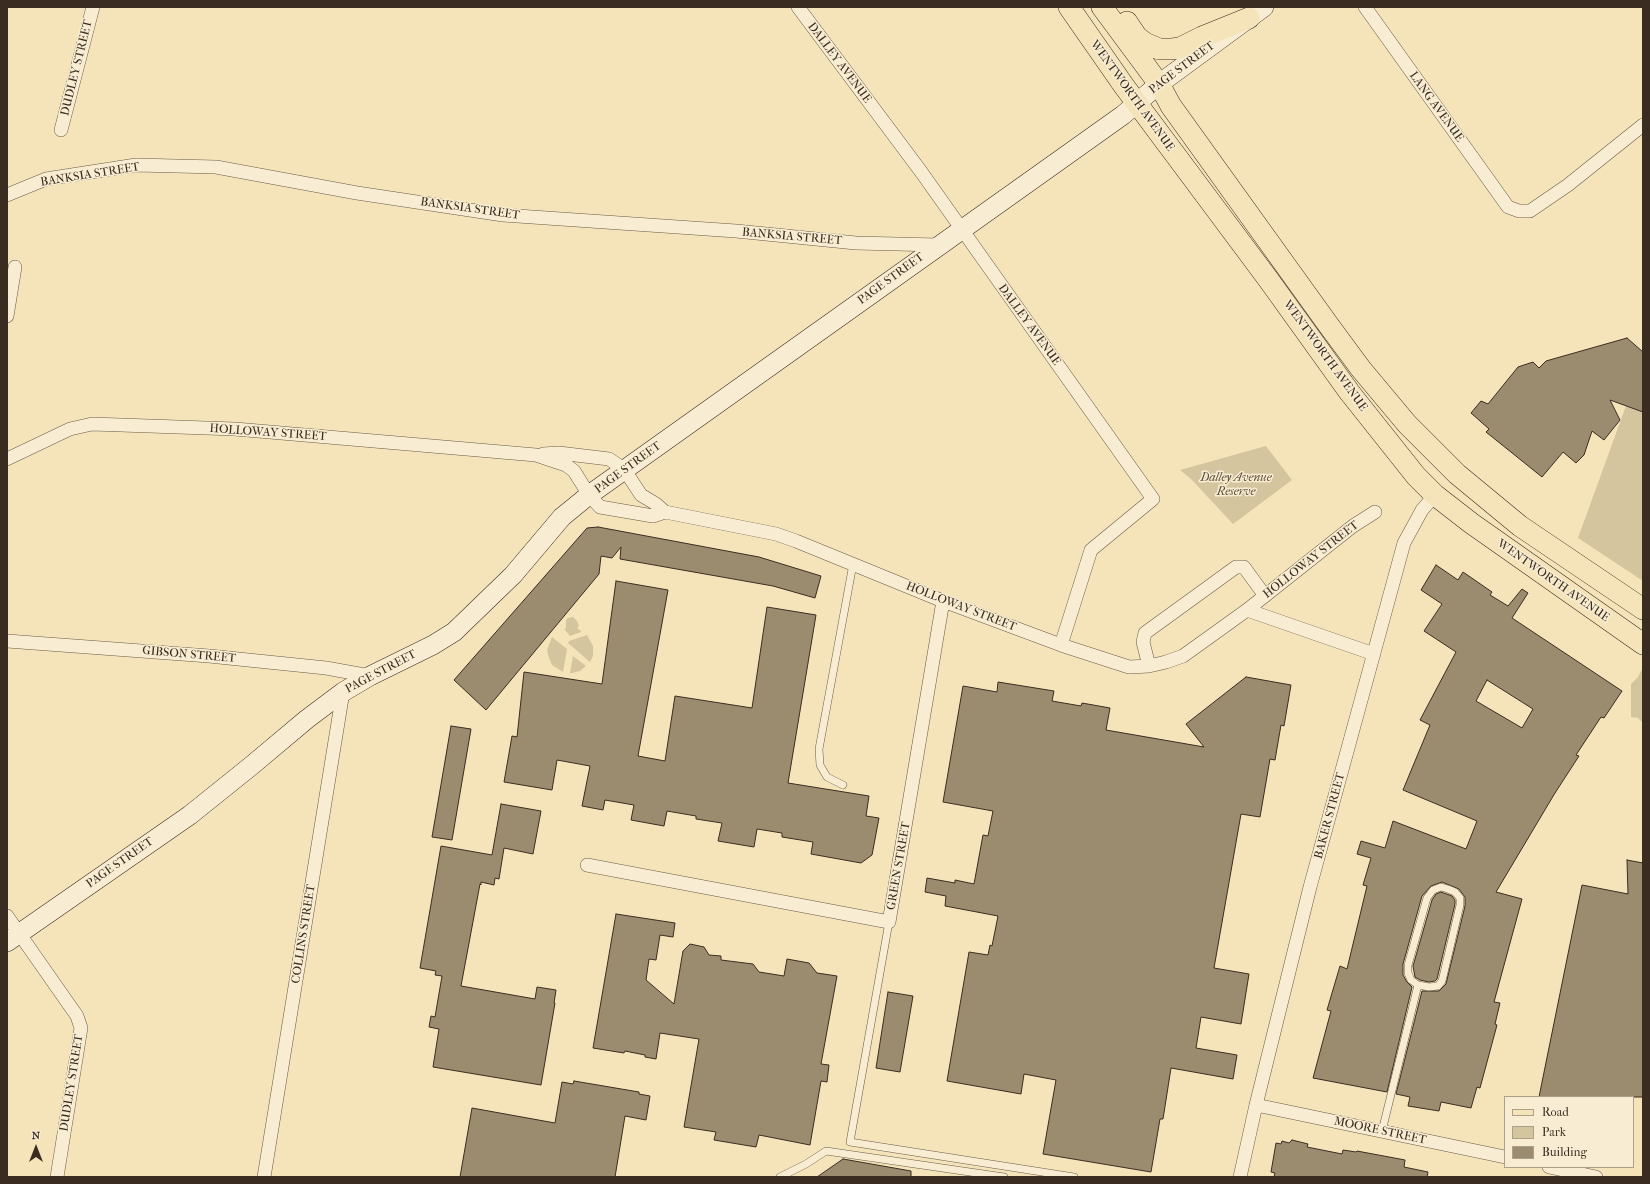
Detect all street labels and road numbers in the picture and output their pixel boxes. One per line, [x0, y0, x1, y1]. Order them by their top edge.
street label: DUDLEY STREET [58, 19, 96, 117]
street label: DALLEY AVENUE [804, 20, 874, 106]
street label: WENTWORTH AVENUE [1087, 38, 1177, 154]
street label: PAGE STREET [1146, 39, 1218, 97]
street label: LANG AVENUE [1406, 69, 1466, 145]
street label: BANKSIA STREET [39, 160, 141, 190]
street label: BANKSIA STREET [419, 195, 521, 223]
street label: BANKSIA STREET [741, 225, 843, 249]
street label: PAGE STREET [855, 250, 927, 308]
street label: DALLEY AVENUE [995, 281, 1063, 369]
street label: WENTWORTH AVENUE [1280, 298, 1370, 414]
street label: HOLLOWAY STREET [209, 422, 327, 444]
street label: PAGE STREET [592, 439, 664, 497]
street label: HOLLOWAY STREET [1260, 518, 1362, 602]
street label: WENTWORTH AVENUE [1494, 537, 1612, 625]
street label: HOLLOWAY STREET [904, 579, 1018, 635]
street label: GIBSON STREET [142, 644, 236, 666]
street label: PAGE STREET [343, 647, 419, 697]
street label: BAKER STREET [1312, 771, 1348, 861]
street label: GREEN STREET [884, 821, 914, 911]
street label: PAGE STREET [84, 835, 156, 891]
street label: COLLINS STREET [289, 883, 319, 985]
street label: DUDLEY STREET [57, 1033, 87, 1133]
street label: MOORE STREET [1333, 1114, 1427, 1148]

